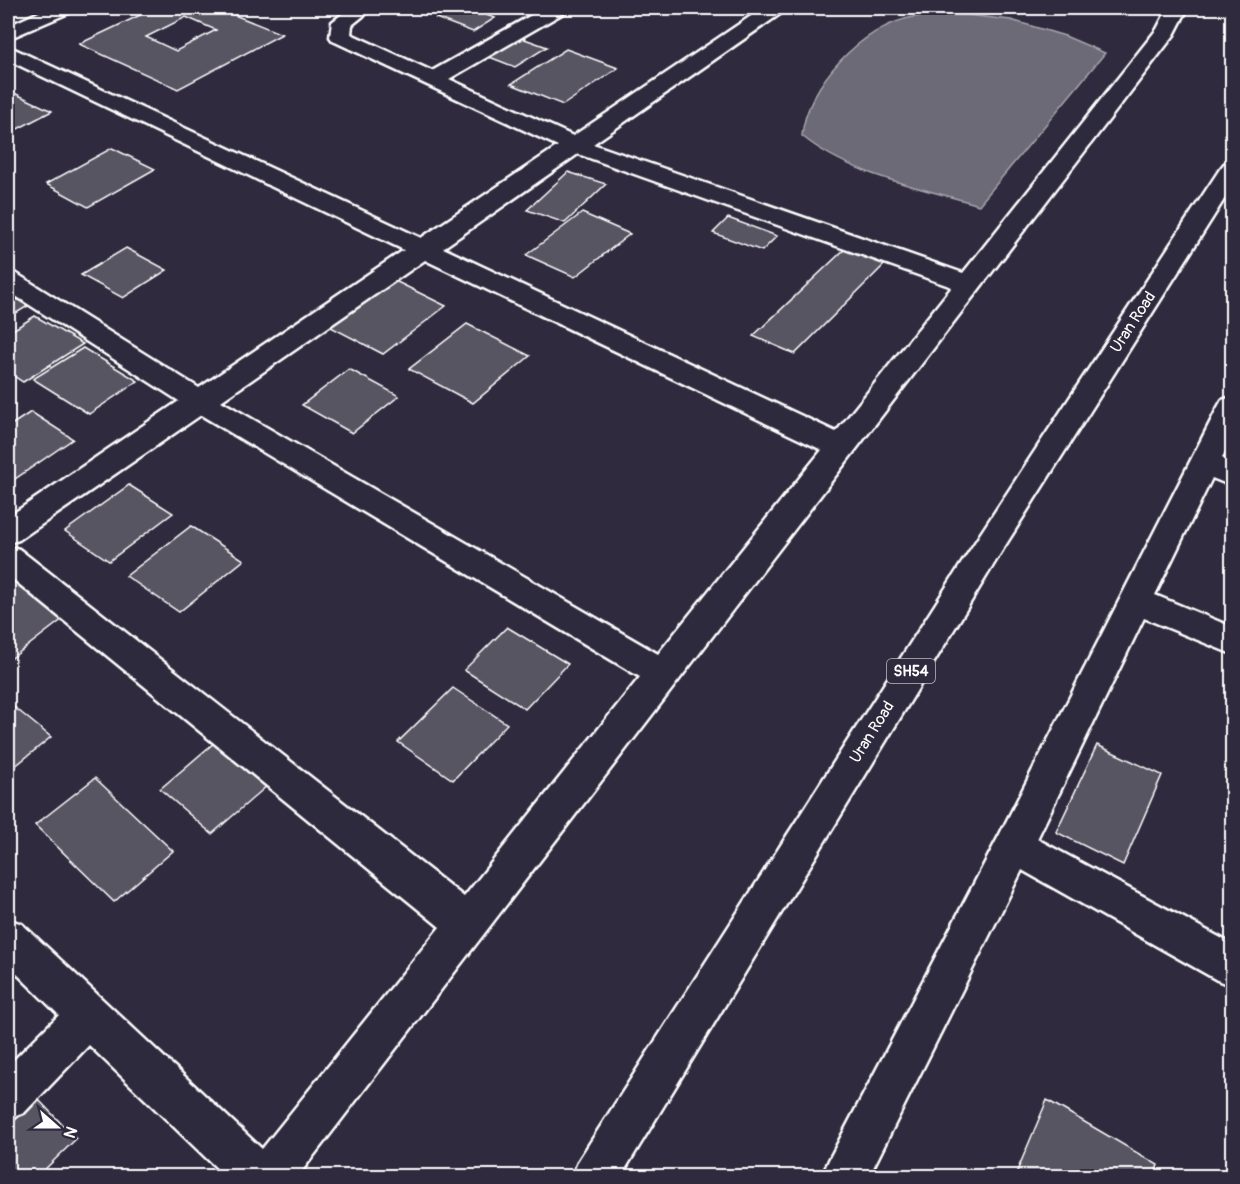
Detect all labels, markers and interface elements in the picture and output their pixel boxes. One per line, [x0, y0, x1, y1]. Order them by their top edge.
street label: Uran Road [1106, 288, 1160, 356]
road number: SH54 [887, 659, 935, 683]
street label: Uran Road [845, 697, 899, 767]
north arrow [27, 1097, 87, 1157]
text: N [59, 1123, 81, 1141]

